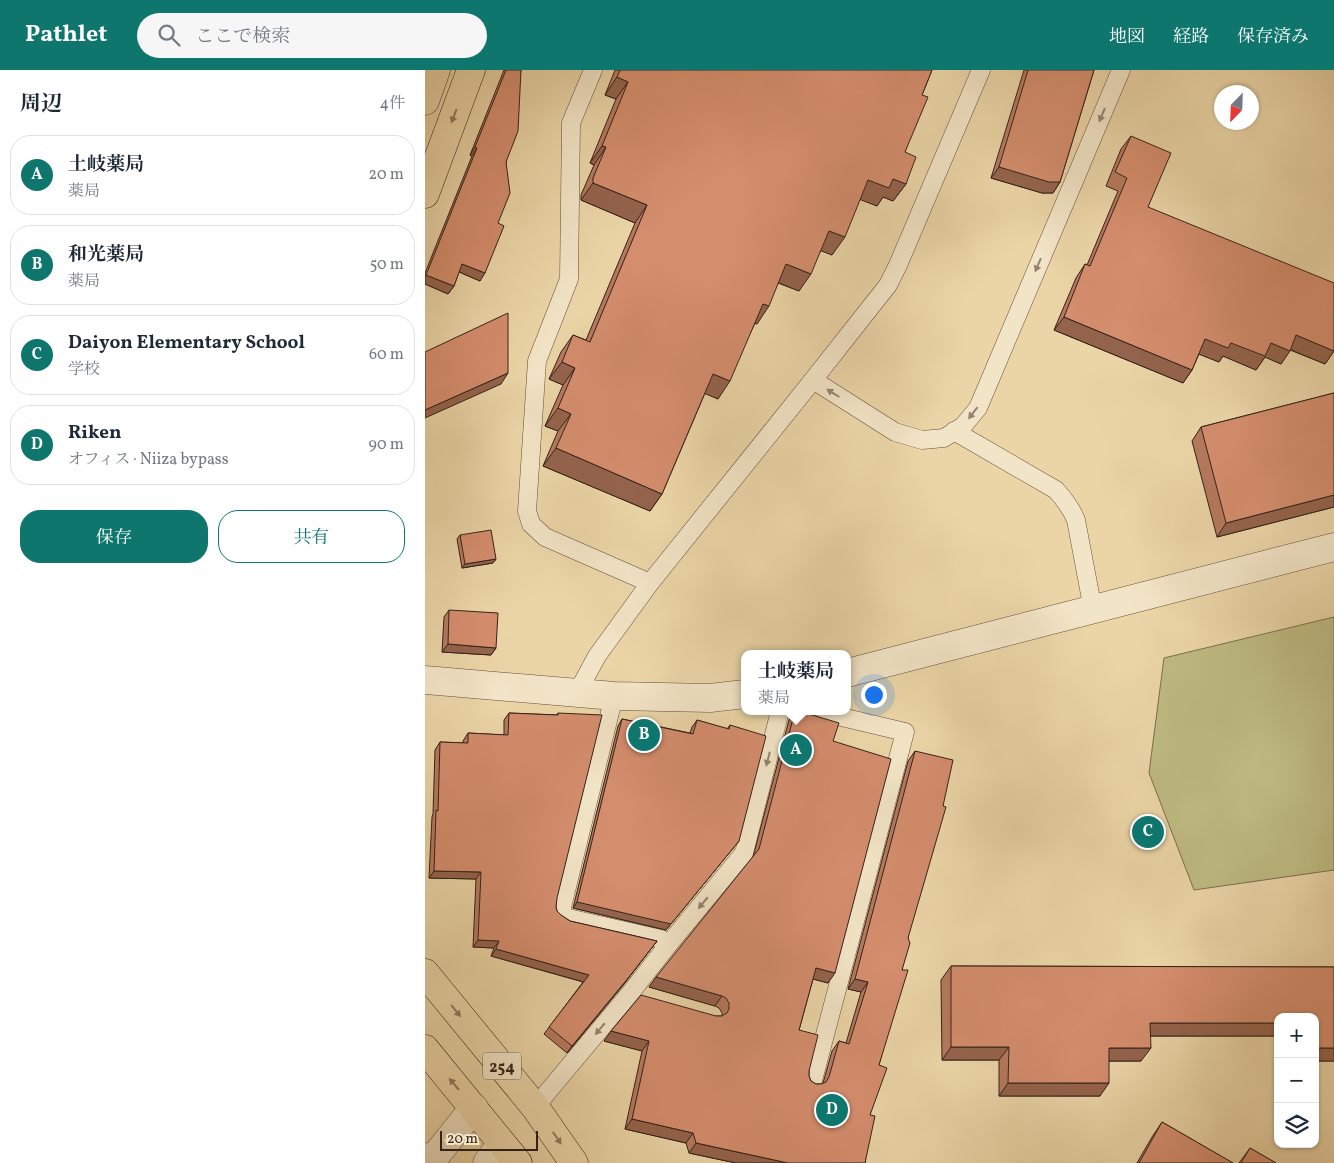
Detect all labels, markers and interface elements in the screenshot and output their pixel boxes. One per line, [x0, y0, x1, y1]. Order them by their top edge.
search box [137, 13, 487, 58]
text: Pathlet [25, 18, 107, 52]
icon: search [155, 21, 183, 49]
text: ここで検索 [195, 24, 290, 50]
text: 地図 [1109, 25, 1145, 50]
text: 経路 [1173, 25, 1209, 50]
text: 保存済み [1237, 25, 1309, 50]
north arrow [1214, 85, 1259, 130]
text: 周辺 [20, 90, 62, 119]
text: 4件 [379, 93, 405, 115]
one-way arrow [450, 108, 457, 123]
one-way arrow [1097, 108, 1105, 122]
text: 土岐薬局 [68, 152, 144, 178]
text: A [31, 164, 43, 186]
text: 20 m [369, 164, 404, 186]
text: 薬局 [68, 181, 100, 203]
text: 和光薬局 [68, 242, 144, 268]
text: B [32, 254, 42, 276]
text: 50 m [370, 254, 404, 276]
one-way arrow [1034, 258, 1042, 272]
text: 薬局 [68, 271, 100, 293]
text: Daiyon Elementary School [68, 330, 305, 356]
text: C [32, 344, 42, 366]
text: 60 m [369, 344, 404, 366]
text: 学校 [68, 359, 100, 381]
one-way arrow [826, 388, 840, 398]
one-way arrow [968, 406, 979, 419]
text: Riken [68, 420, 122, 446]
text: D [31, 434, 43, 456]
text: 90 m [368, 434, 404, 456]
text: オフィス · Niiza bypass [68, 449, 229, 471]
button: 保存 [20, 510, 208, 563]
button: 共有 [218, 510, 405, 563]
popup [741, 650, 851, 715]
text: 土岐薬局 [758, 659, 834, 685]
your location [861, 682, 887, 708]
text: 薬局 [758, 688, 790, 710]
pin: B [628, 716, 660, 754]
pin: A [780, 731, 812, 769]
one-way arrow [764, 751, 772, 766]
pin: C [1132, 813, 1164, 851]
one-way arrow [697, 896, 708, 909]
one-way arrow [450, 1004, 461, 1017]
map controls [1274, 1013, 1319, 1148]
button: + [1274, 1013, 1319, 1058]
one-way arrow [595, 1022, 606, 1035]
road number: 254 [483, 1052, 521, 1079]
button: − [1274, 1058, 1319, 1103]
one-way arrow [449, 1078, 460, 1091]
pin: D [816, 1091, 848, 1129]
button: layers [1274, 1103, 1319, 1148]
scale bar [440, 1128, 537, 1151]
text: 20 m [447, 1130, 478, 1149]
one-way arrow [552, 1131, 562, 1145]

